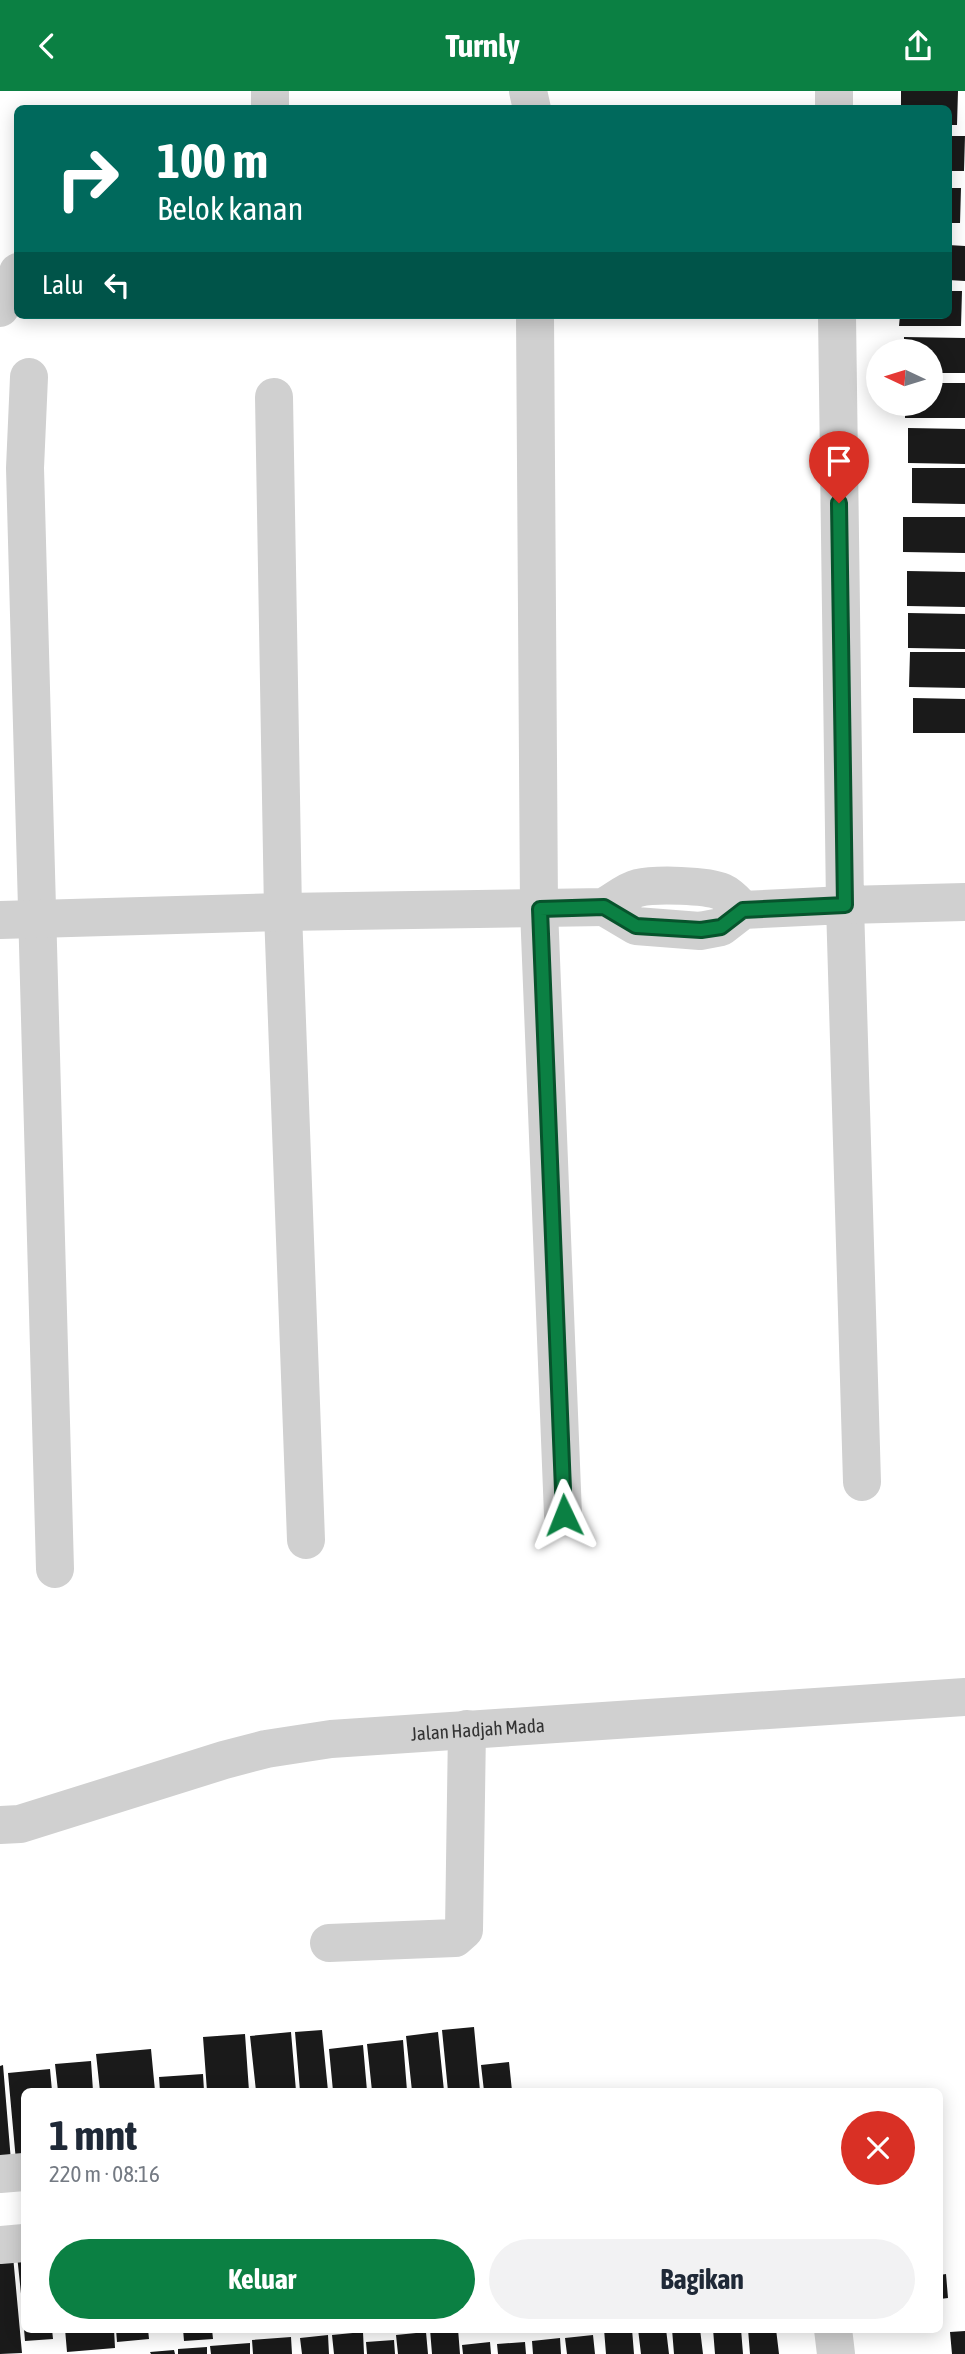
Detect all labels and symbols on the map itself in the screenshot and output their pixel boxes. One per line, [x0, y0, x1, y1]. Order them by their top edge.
north arrow [866, 339, 943, 417]
pin [809, 431, 869, 503]
position arrow [527, 1478, 601, 1552]
street label: Jalan Hadjah Mada [410, 1714, 545, 1745]

